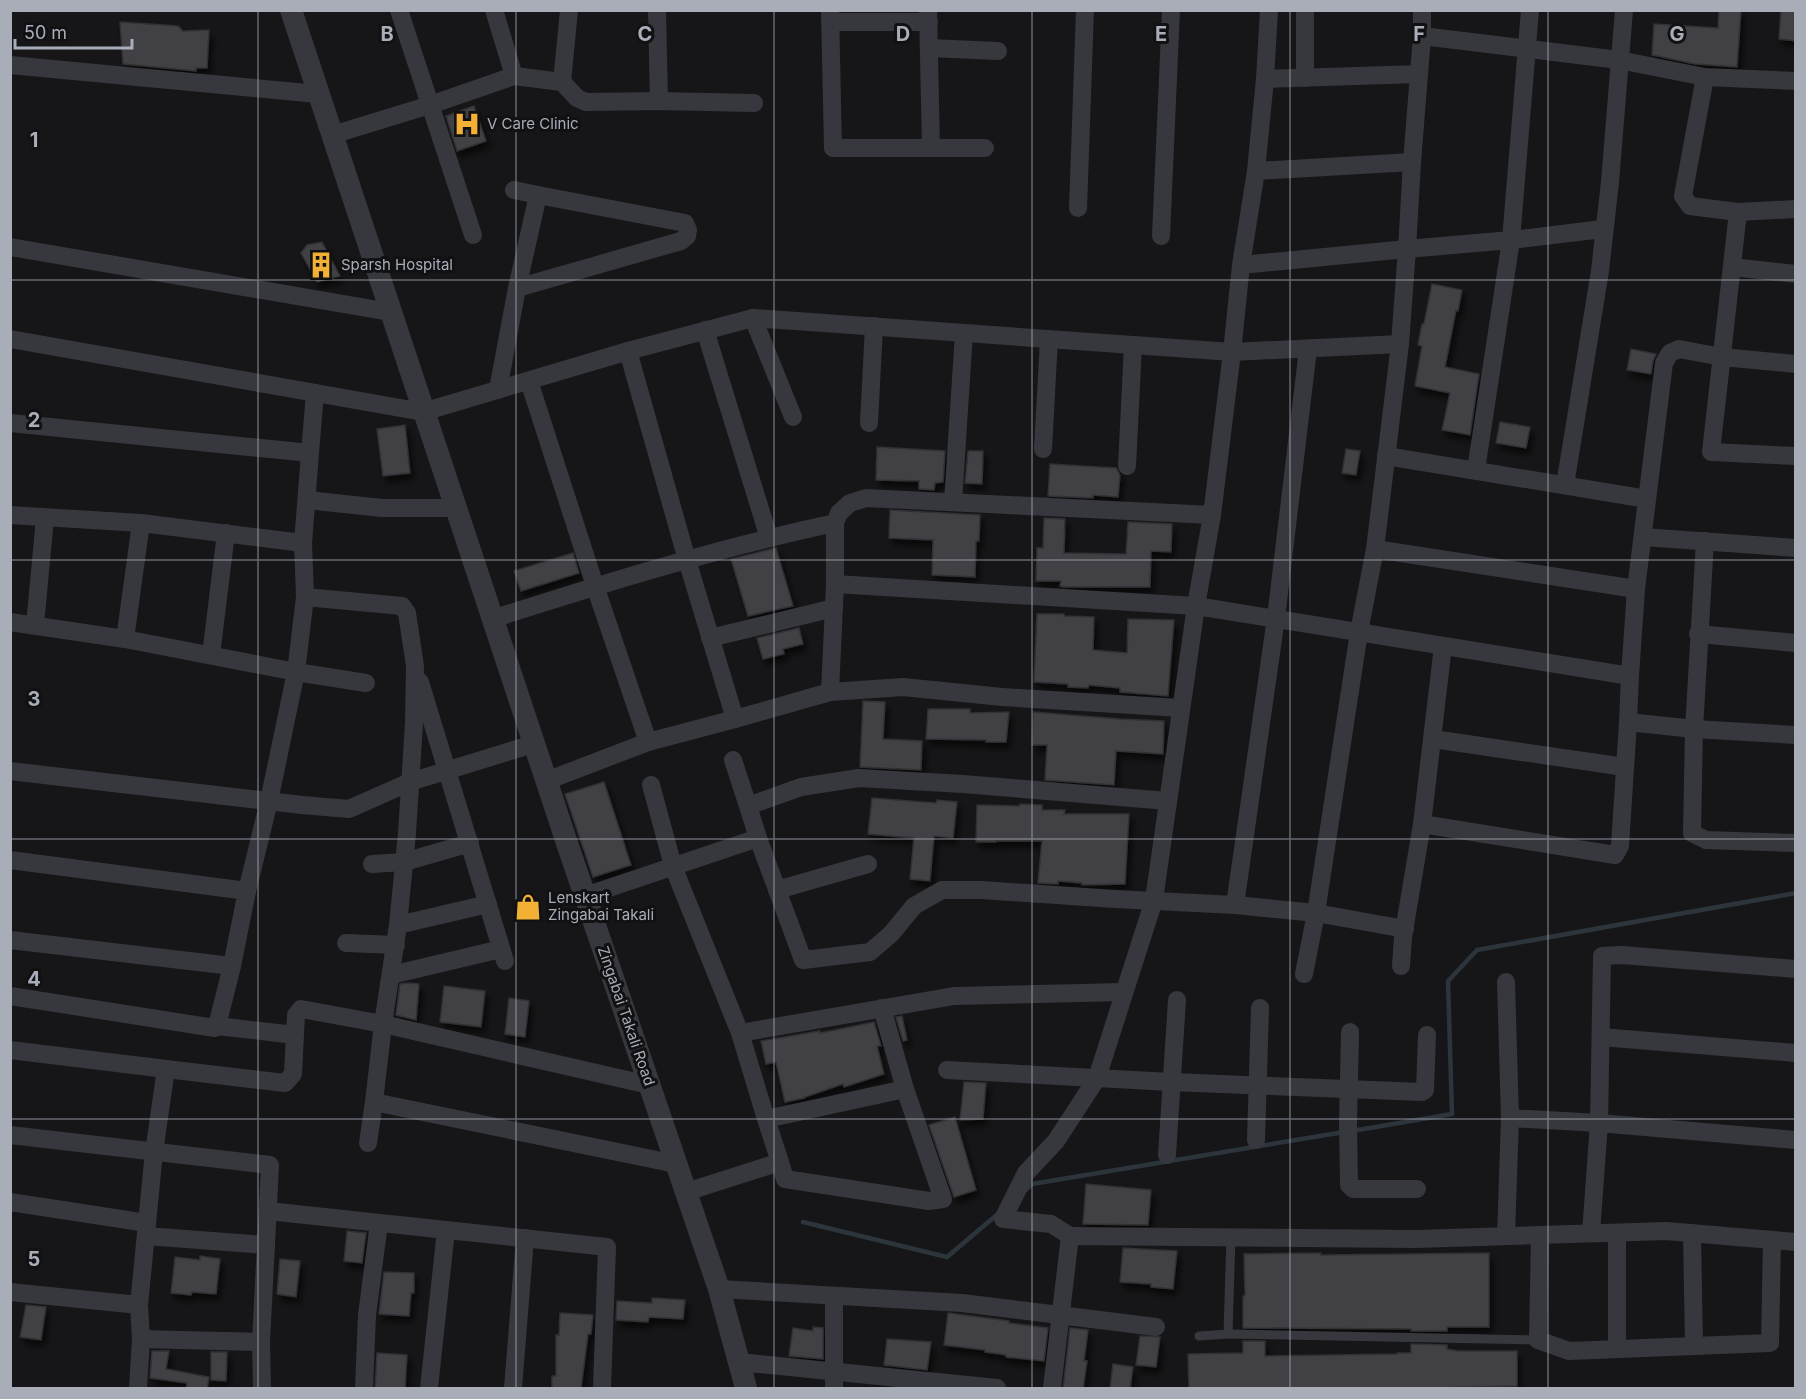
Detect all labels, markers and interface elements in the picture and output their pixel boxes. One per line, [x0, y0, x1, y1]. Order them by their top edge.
scale bar [15, 12, 132, 50]
text: 50 m [24, 22, 67, 43]
text: B [380, 22, 394, 46]
text: C [638, 22, 652, 46]
text: D [896, 22, 910, 46]
text: E [1155, 22, 1167, 46]
text: F [1413, 22, 1425, 46]
text: G [1669, 22, 1685, 46]
hospital icon: V Care Clinic [452, 109, 482, 139]
place label: V Care Clinic [487, 114, 579, 133]
text: 1 [30, 128, 38, 152]
building icon: Sparsh Hospital [306, 250, 336, 280]
place label: Sparsh Hospital [341, 255, 453, 274]
text: 2 [28, 408, 40, 432]
text: 3 [28, 687, 40, 711]
place label: Lenskart Zingabai Takali [548, 888, 654, 924]
shop icon: Lenskart Zingabai Takali [513, 892, 543, 922]
street label: Zingabai Takali Road [594, 943, 659, 1088]
text: 4 [27, 967, 41, 991]
text: 5 [28, 1247, 40, 1271]

